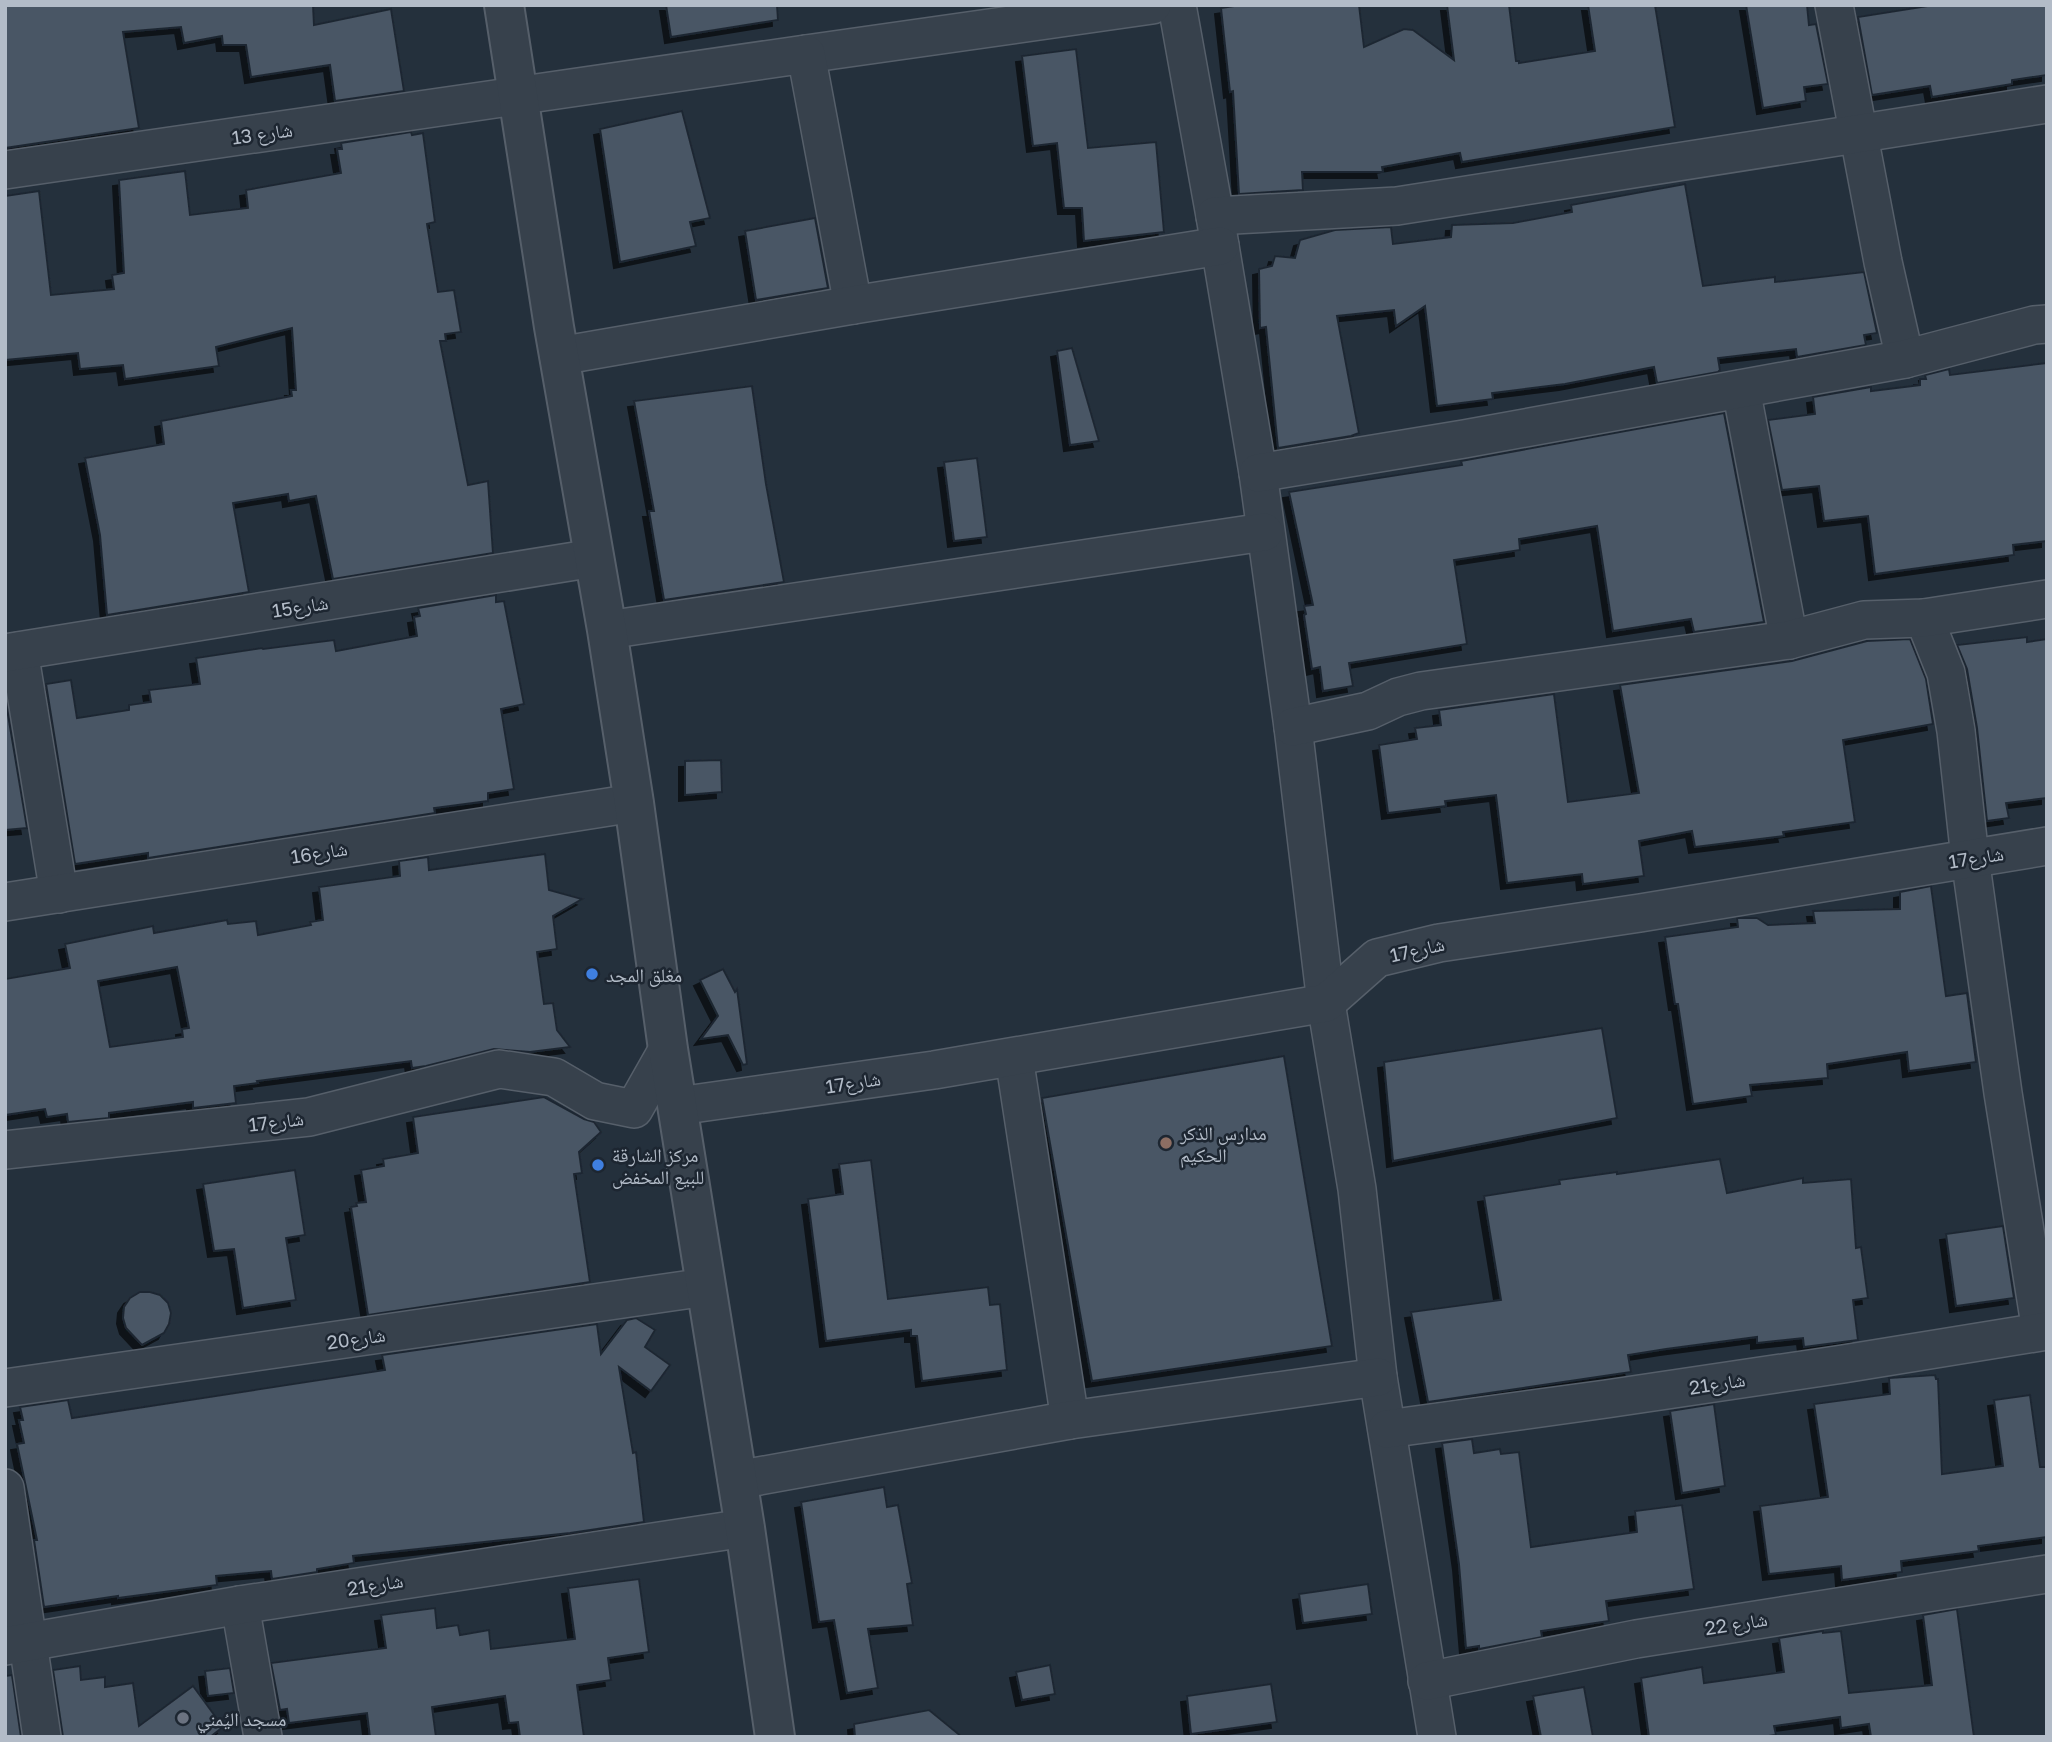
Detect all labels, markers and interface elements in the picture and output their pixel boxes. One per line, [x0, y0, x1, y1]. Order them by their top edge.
street label: شارع 13 [230, 117, 294, 150]
street label: شارع15 [270, 590, 330, 623]
street label: شارع16 [289, 836, 349, 869]
street label: شارع17 [1947, 841, 2005, 874]
street label: شارع17 [1387, 932, 1447, 967]
place label: مغلق المجد [606, 963, 682, 987]
marker: مغلق المجد [584, 966, 600, 982]
street label: شارع17 [824, 1066, 882, 1099]
street label: شارع17 [247, 1106, 305, 1137]
place label: مدارس الذكر الحكيم [1179, 1121, 1267, 1168]
marker: مدارس الذكر الحكيم [1158, 1135, 1174, 1151]
place label: مركز الشارقة للبيع المخفض [612, 1143, 704, 1190]
marker: مركز الشارقة للبيع المخفض [590, 1157, 606, 1173]
street label: شارع20 [325, 1323, 387, 1354]
street label: شارع21 [1687, 1367, 1747, 1400]
street label: شارع21 [345, 1568, 405, 1601]
street label: شارع 22 [1703, 1607, 1769, 1640]
place label: مسجد اليُمني [197, 1707, 287, 1734]
marker: مسجد اليُمني [175, 1710, 191, 1726]

